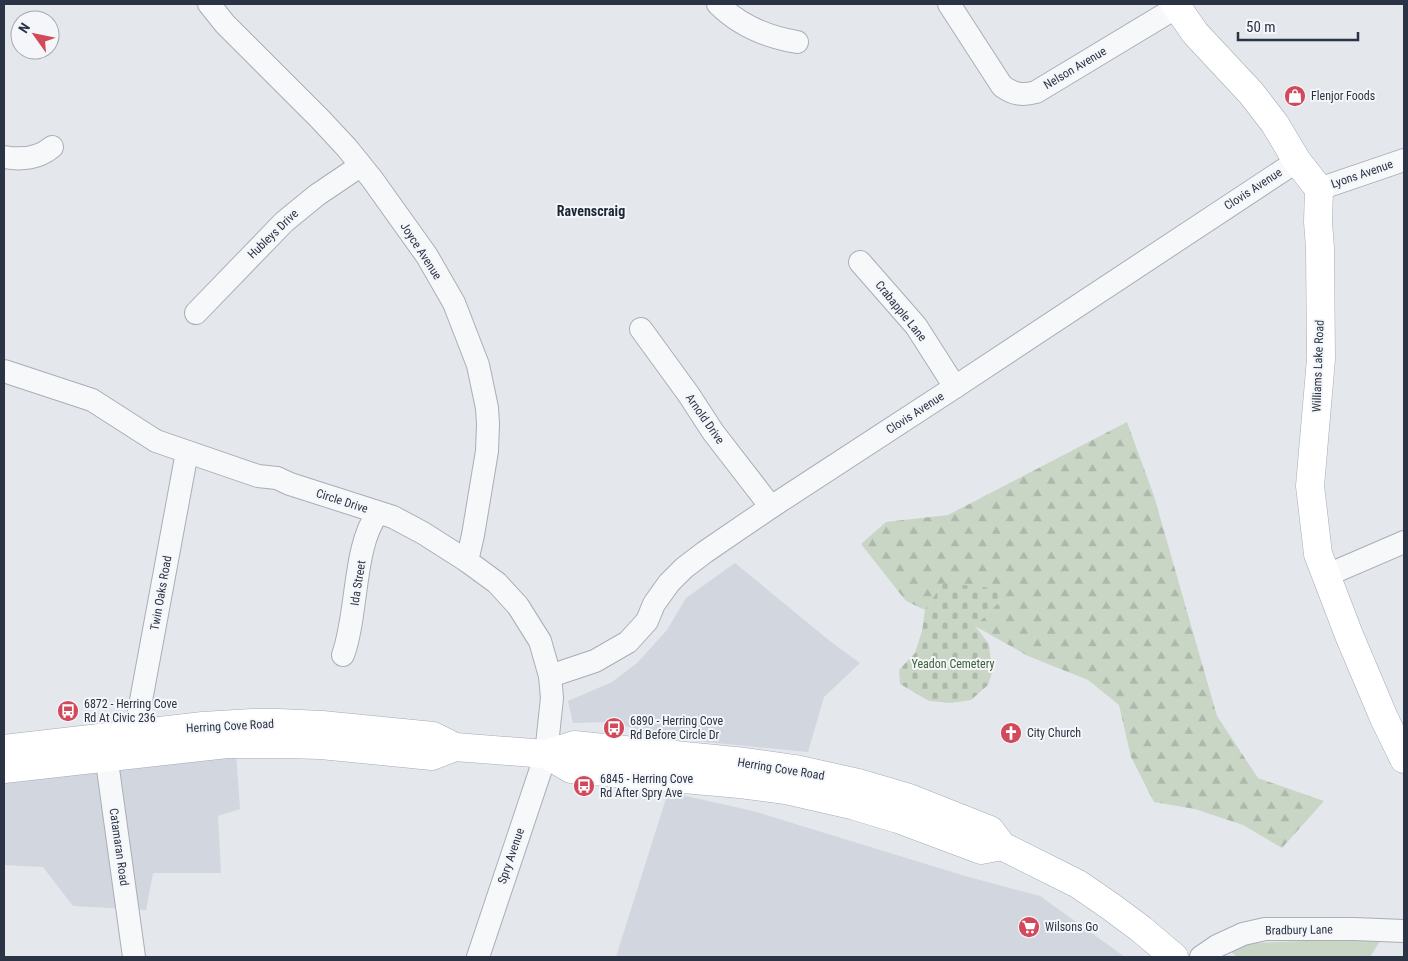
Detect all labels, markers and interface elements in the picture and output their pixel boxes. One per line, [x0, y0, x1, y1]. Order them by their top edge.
north arrow [10, 10, 60, 60]
scale bar [1238, 10, 1358, 42]
text: 50 m [1246, 18, 1276, 36]
text: N [15, 20, 33, 36]
street label: Nelson Avenue [1041, 44, 1109, 92]
shop icon: Flenjor Foods [1283, 84, 1307, 108]
place label: Flenjor Foods [1311, 89, 1375, 103]
street label: Lyons Avenue [1329, 157, 1395, 191]
street label: Clovis Avenue [1221, 165, 1285, 213]
district label: Ravenscraig [557, 203, 625, 219]
street label: Hubleys Drive [245, 206, 301, 261]
street label: Joyce Avenue [397, 220, 445, 282]
street label: Crabapple Lane [872, 278, 930, 344]
street label: Williams Lake Road [1309, 320, 1327, 412]
street label: Clovis Avenue [883, 389, 947, 437]
street label: Arnold Drive [683, 391, 728, 447]
street label: Circle Drive [314, 486, 370, 516]
street label: Twin Oaks Road [148, 554, 174, 632]
street label: Ida Street [348, 559, 369, 607]
park label: Yeadon Cemetery [912, 657, 994, 671]
place label: 6872 - Herring Cove Rd At Civic 236 [84, 697, 178, 725]
bus stop icon: 6872 - Herring Cove Rd At Civic 236 [56, 699, 80, 723]
place label: 6890 - Herring Cove Rd Before Circle Dr [630, 714, 724, 742]
bus stop icon: 6890 - Herring Cove Rd Before Circle Dr [602, 716, 626, 740]
street label: Herring Cove Road [186, 717, 274, 735]
church icon: City Church [999, 721, 1023, 745]
place label: City Church [1027, 726, 1081, 740]
street label: Herring Cove Road [737, 755, 826, 783]
place label: 6845 - Herring Cove Rd After Spry Ave [600, 772, 694, 800]
bus stop icon: 6845 - Herring Cove Rd After Spry Ave [572, 774, 596, 798]
street label: Catamaran Road [107, 807, 131, 887]
street label: Spry Avenue [495, 826, 527, 886]
supermarket icon: Wilsons Go [1017, 915, 1041, 939]
place label: Wilsons Go [1045, 920, 1098, 934]
street label: Bradbury Lane [1265, 922, 1333, 938]

